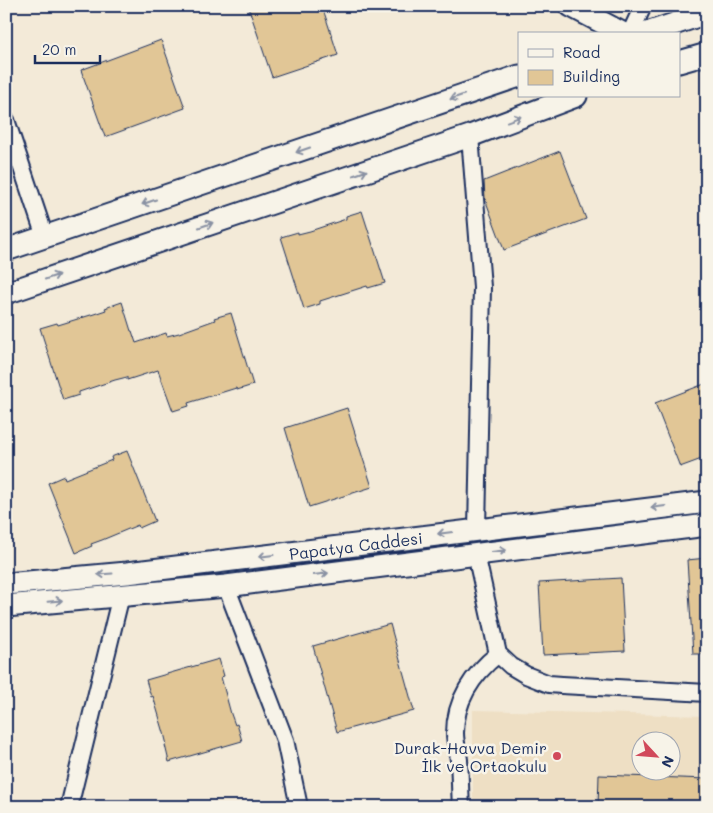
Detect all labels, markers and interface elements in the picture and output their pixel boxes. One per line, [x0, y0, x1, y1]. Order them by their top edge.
scale bar [35, 32, 100, 64]
legend [518, 32, 680, 98]
text: 20 m [42, 39, 76, 59]
text: Road [563, 42, 600, 62]
text: Building [563, 66, 620, 86]
one-way arrow [449, 93, 465, 103]
one-way arrow [505, 114, 521, 123]
one-way arrow [295, 145, 311, 155]
one-way arrow [352, 168, 367, 177]
one-way arrow [141, 198, 157, 207]
one-way arrow [198, 220, 214, 229]
one-way arrow [44, 272, 60, 281]
one-way arrow [651, 503, 667, 513]
street label: Papatya Caddesi [288, 526, 424, 564]
one-way arrow [437, 528, 453, 538]
one-way arrow [491, 546, 507, 556]
one-way arrow [259, 551, 275, 561]
one-way arrow [313, 569, 329, 579]
one-way arrow [97, 570, 113, 579]
one-way arrow [47, 596, 63, 606]
north arrow [630, 730, 680, 780]
place label: Durak-Havva Demir İlk ve Ortaokulu [394, 737, 547, 776]
marker: Durak-Havva Demir İlk ve Ortaokulu [551, 750, 563, 762]
text: N [657, 753, 679, 771]

